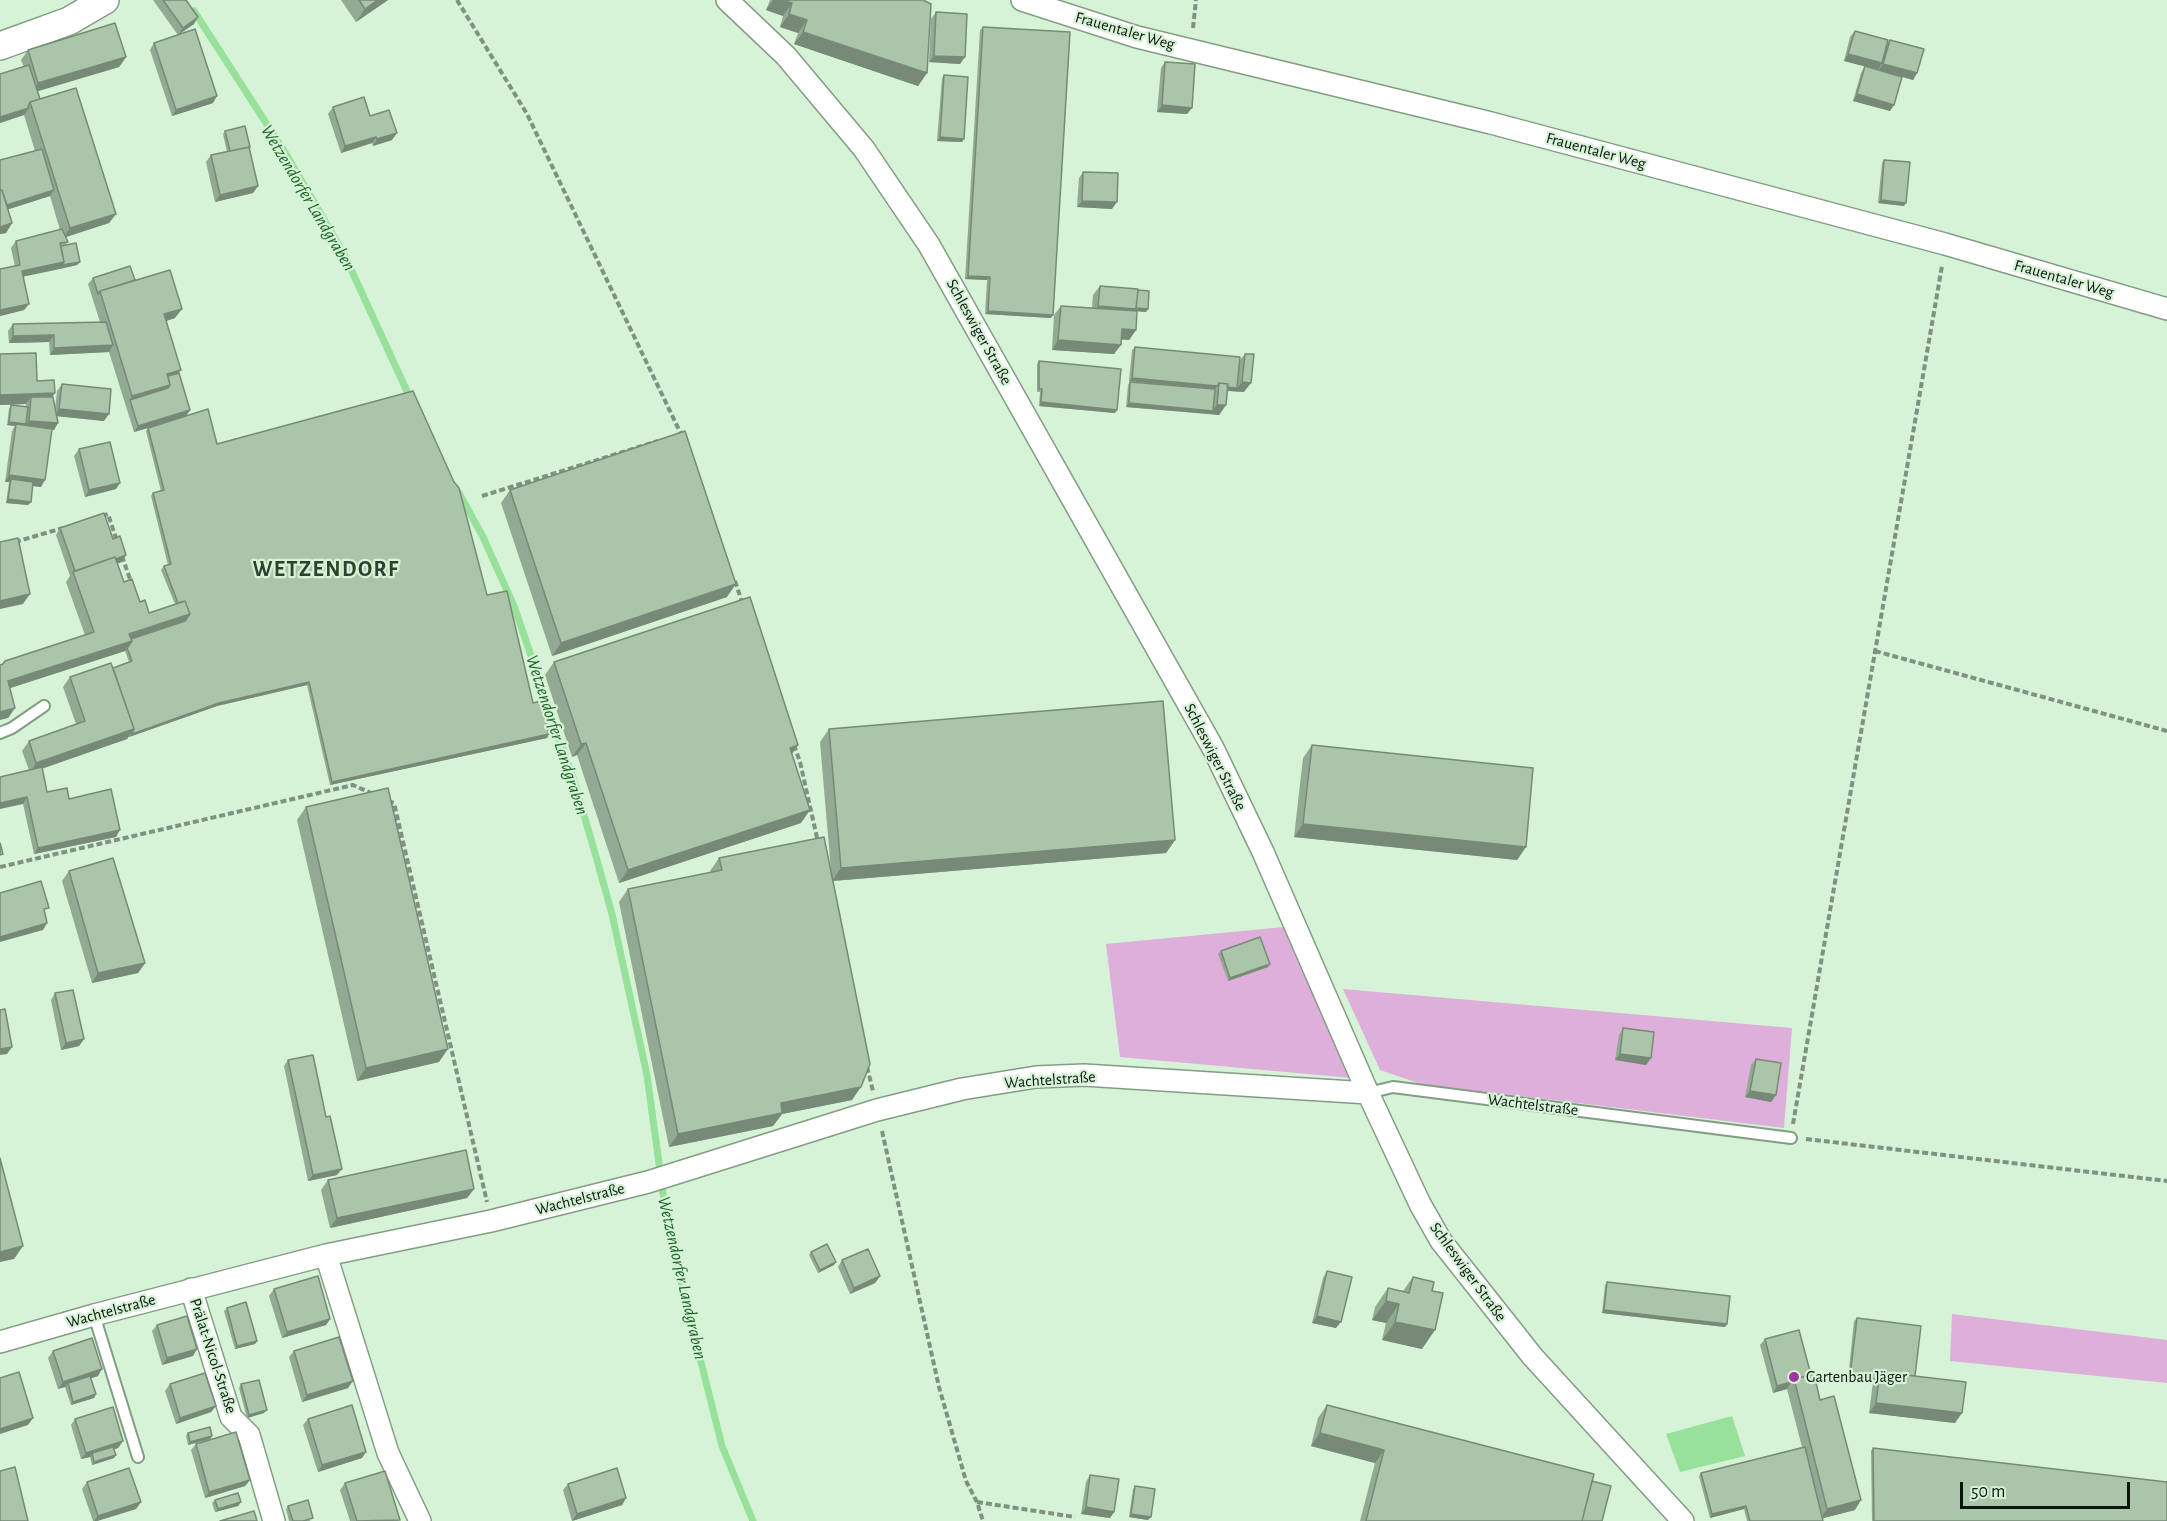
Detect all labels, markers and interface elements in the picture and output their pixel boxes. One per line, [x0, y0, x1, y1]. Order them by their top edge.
street label: Frauentaler Weg [1073, 8, 1177, 54]
water label: Wetzendorfer Landgraben [256, 121, 360, 275]
street label: Frauentaler Weg [1544, 128, 1648, 174]
street label: Frauentaler Weg [2012, 256, 2116, 302]
street label: Schleswiger Straße [942, 276, 1016, 388]
district label: WETZENDORF [252, 556, 400, 582]
water label: Wetzendorfer Landgraben [521, 652, 593, 818]
street label: Schleswiger Straße [1180, 700, 1250, 814]
street label: Wachtelstraße [1004, 1067, 1096, 1093]
street label: Wachtelstraße [1487, 1090, 1579, 1120]
street label: Wachtelstraße [533, 1179, 627, 1219]
water label: Wetzendorfer Landgraben [653, 1194, 711, 1362]
street label: Schleswiger Straße [1426, 1219, 1510, 1325]
street label: Wachtelstraße [64, 1290, 158, 1332]
street label: Prälat-Nicol-Straße [185, 1296, 241, 1416]
place label: Gartenbau Jäger [1806, 1367, 1907, 1387]
marker: Gartenbau Jäger [1787, 1370, 1801, 1384]
scale bar [1963, 1470, 2132, 1508]
text: 50 m [1971, 1483, 2005, 1501]

